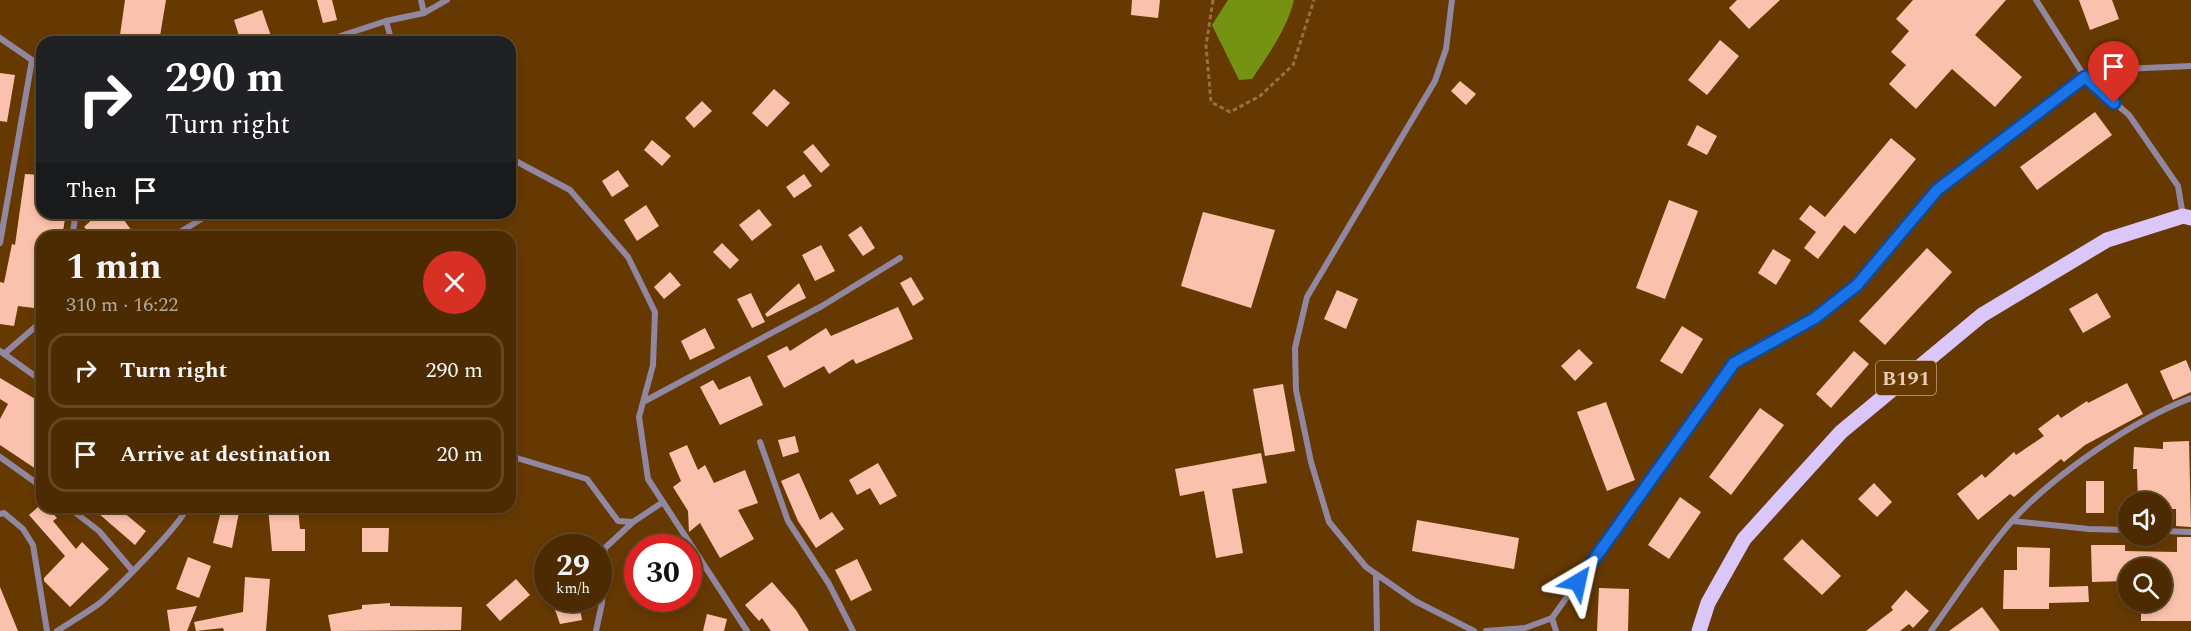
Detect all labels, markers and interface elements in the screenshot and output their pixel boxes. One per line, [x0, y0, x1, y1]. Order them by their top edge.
pin [2088, 41, 2139, 103]
text: 290 m [165, 47, 284, 110]
icon: arrive [2097, 50, 2130, 83]
icon: right [66, 60, 144, 138]
text: Turn right [165, 104, 290, 146]
text: Then [66, 174, 117, 207]
icon: arrive [129, 174, 162, 207]
text: 1 min [66, 240, 162, 295]
button: close [423, 251, 486, 314]
text: 310 m · 16:22 [66, 290, 178, 320]
icon: right [69, 354, 102, 387]
text: Turn right [120, 354, 227, 387]
text: 290 m [426, 354, 483, 387]
road number: B191 [1876, 361, 1936, 395]
icon: arrive [69, 438, 102, 471]
text: Arrive at destination [120, 438, 331, 471]
text: 20 m [437, 438, 483, 471]
map controls [2118, 492, 2172, 612]
button: sound [2118, 492, 2172, 546]
speed limit sign: 30 [624, 534, 702, 612]
text: 29 [556, 543, 590, 589]
position arrow [1546, 550, 1610, 614]
button: search [2118, 558, 2172, 612]
text: km/h [556, 577, 590, 600]

